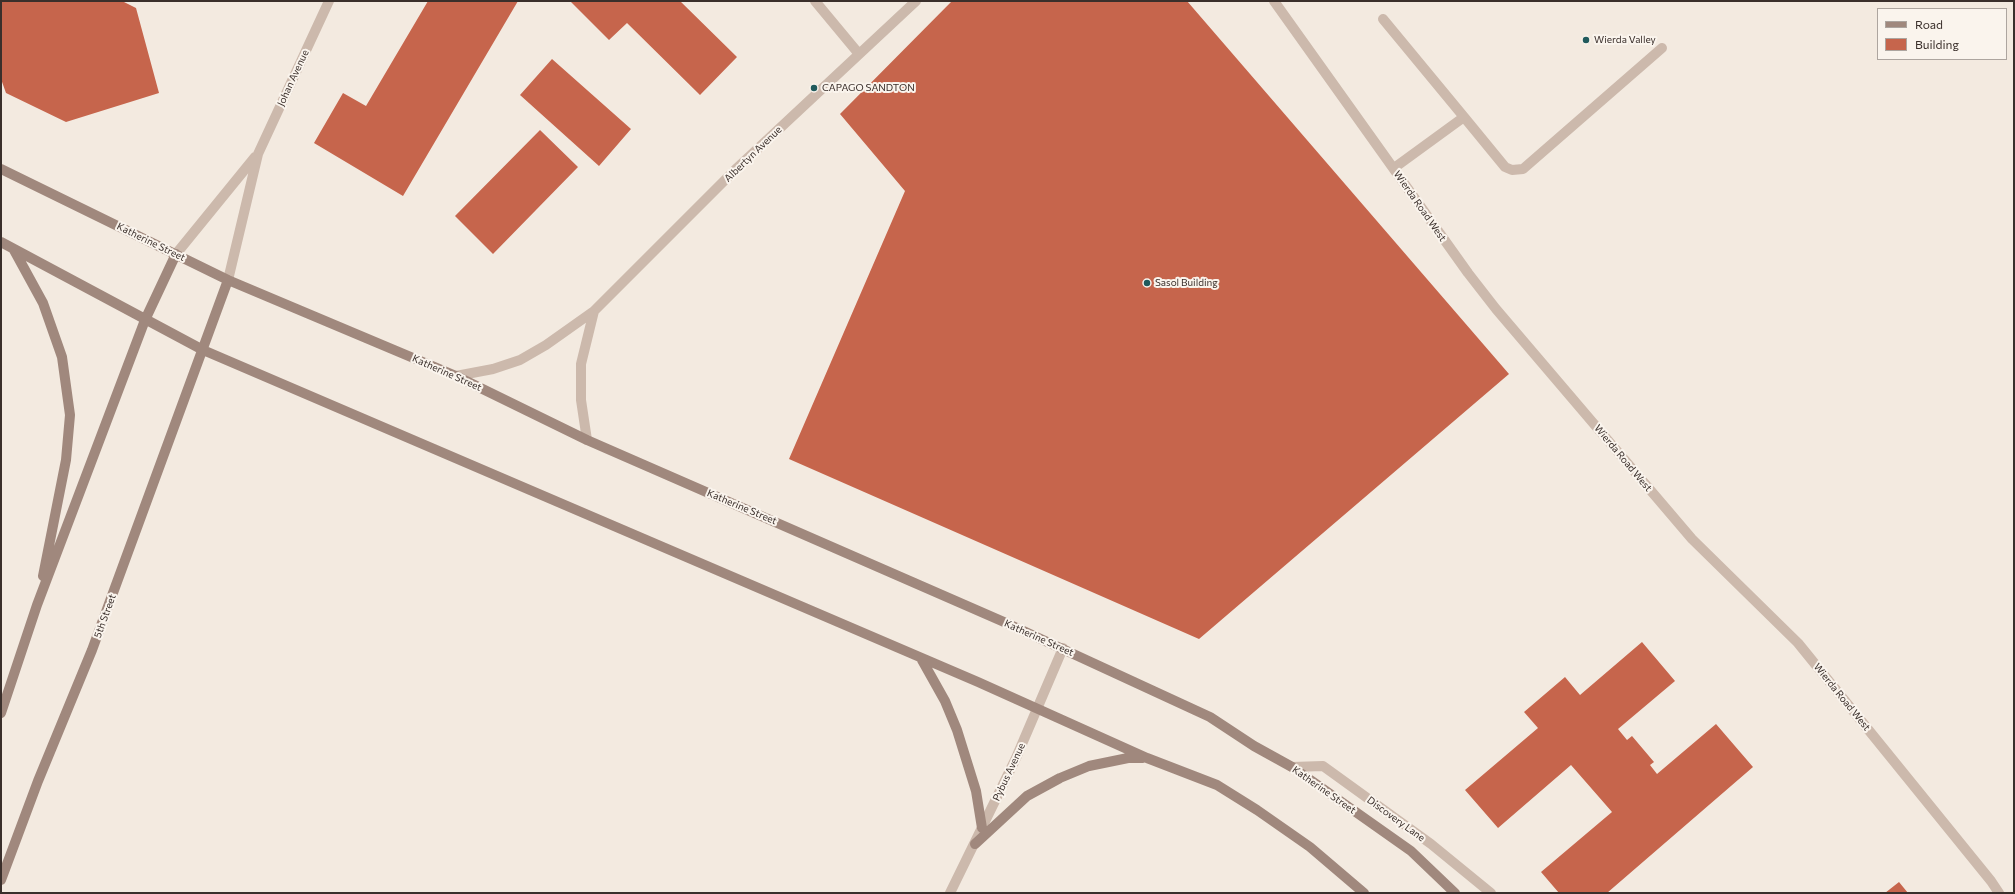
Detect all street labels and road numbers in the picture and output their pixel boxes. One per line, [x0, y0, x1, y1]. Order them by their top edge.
street label: Johan Avenue [275, 48, 311, 108]
street label: Albertyn Avenue [722, 124, 784, 184]
street label: Wierda Road West [1391, 168, 1449, 244]
street label: Katherine Street [115, 220, 187, 264]
street label: Katherine Street [410, 352, 484, 394]
street label: Wierda Road West [1592, 422, 1654, 494]
street label: Katherine Street [705, 487, 779, 527]
street label: 5th Street [92, 592, 118, 640]
street label: Katherine Street [1002, 617, 1076, 659]
street label: Wierda Road West [1811, 661, 1873, 733]
street label: Pybus Avenue [990, 741, 1028, 803]
street label: Katherine Street [1290, 764, 1358, 816]
street label: Discovery Lane [1365, 794, 1427, 844]

